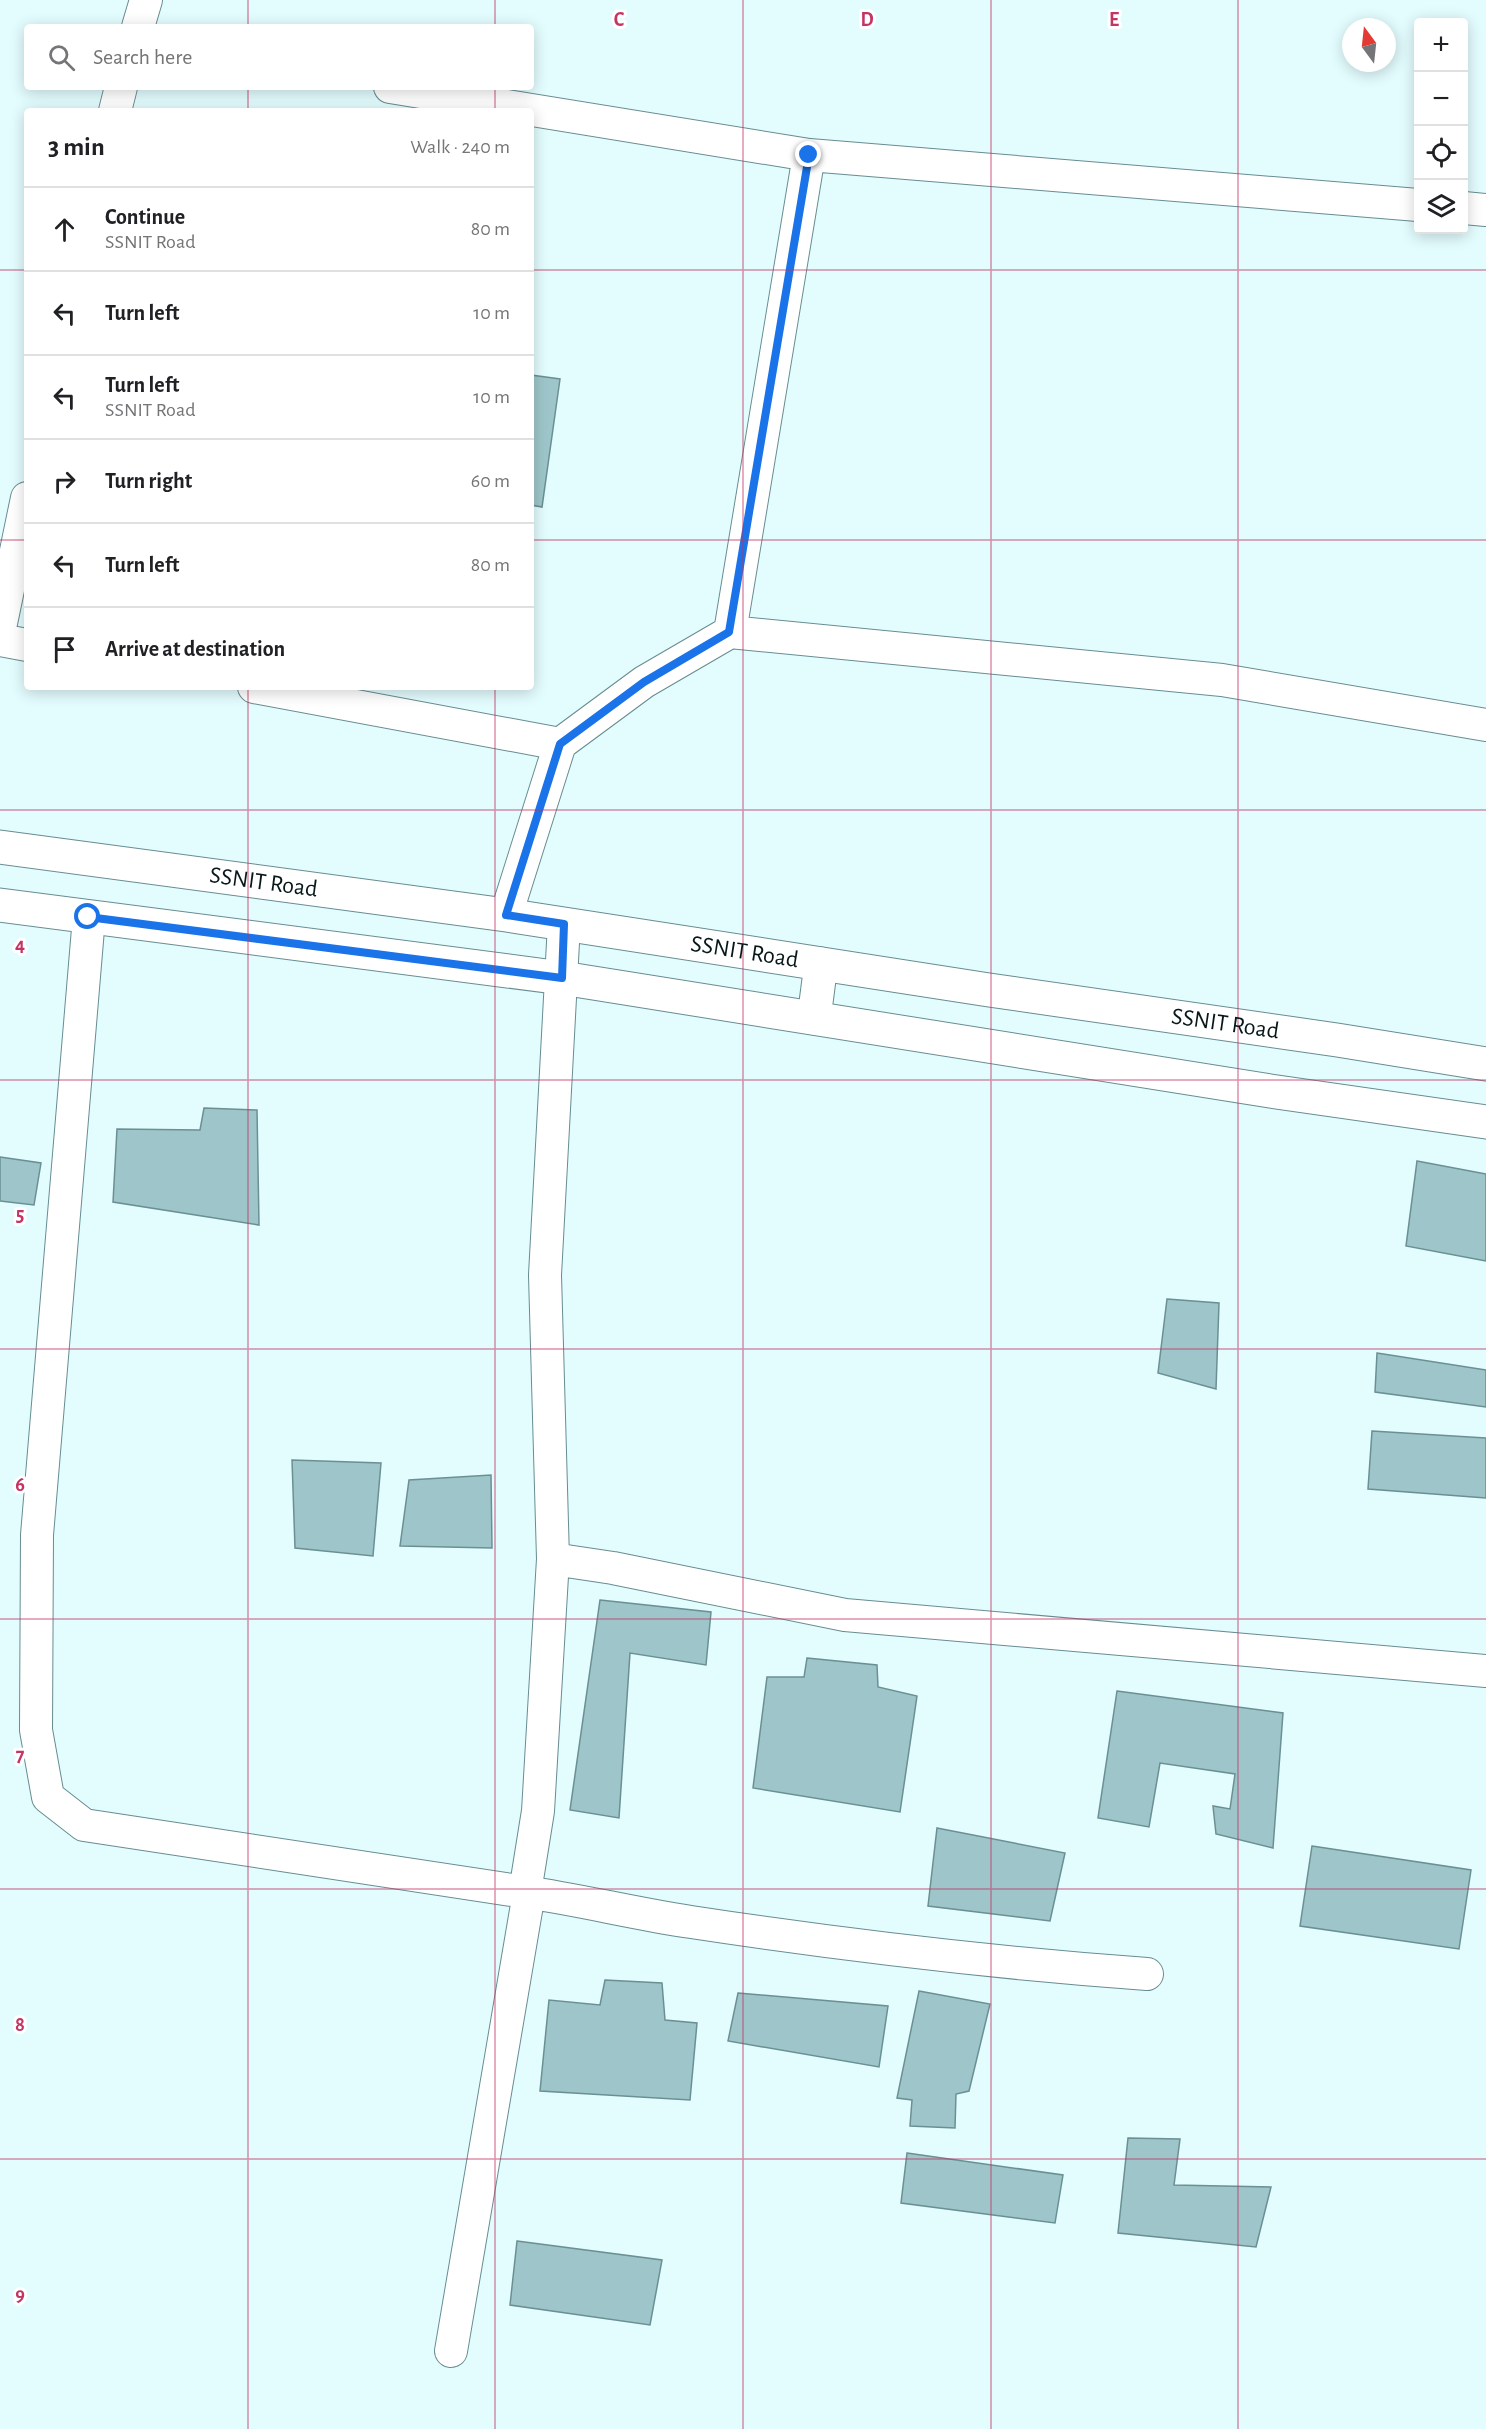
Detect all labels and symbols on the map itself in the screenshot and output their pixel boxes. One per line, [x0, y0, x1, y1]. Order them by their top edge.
text: C [614, 10, 625, 30]
text: D [860, 10, 874, 30]
text: E [1109, 10, 1119, 30]
north arrow [1342, 18, 1396, 72]
route end [795, 141, 821, 167]
street label: SSNIT Road [208, 863, 319, 902]
route start [74, 903, 100, 929]
street label: SSNIT Road [689, 932, 800, 972]
text: 4 [15, 935, 25, 955]
street label: SSNIT Road [1170, 1004, 1281, 1044]
text: 5 [16, 1205, 24, 1225]
text: 6 [15, 1475, 25, 1495]
text: 7 [16, 1745, 25, 1765]
text: 8 [15, 2015, 25, 2035]
text: 9 [15, 2285, 25, 2305]

